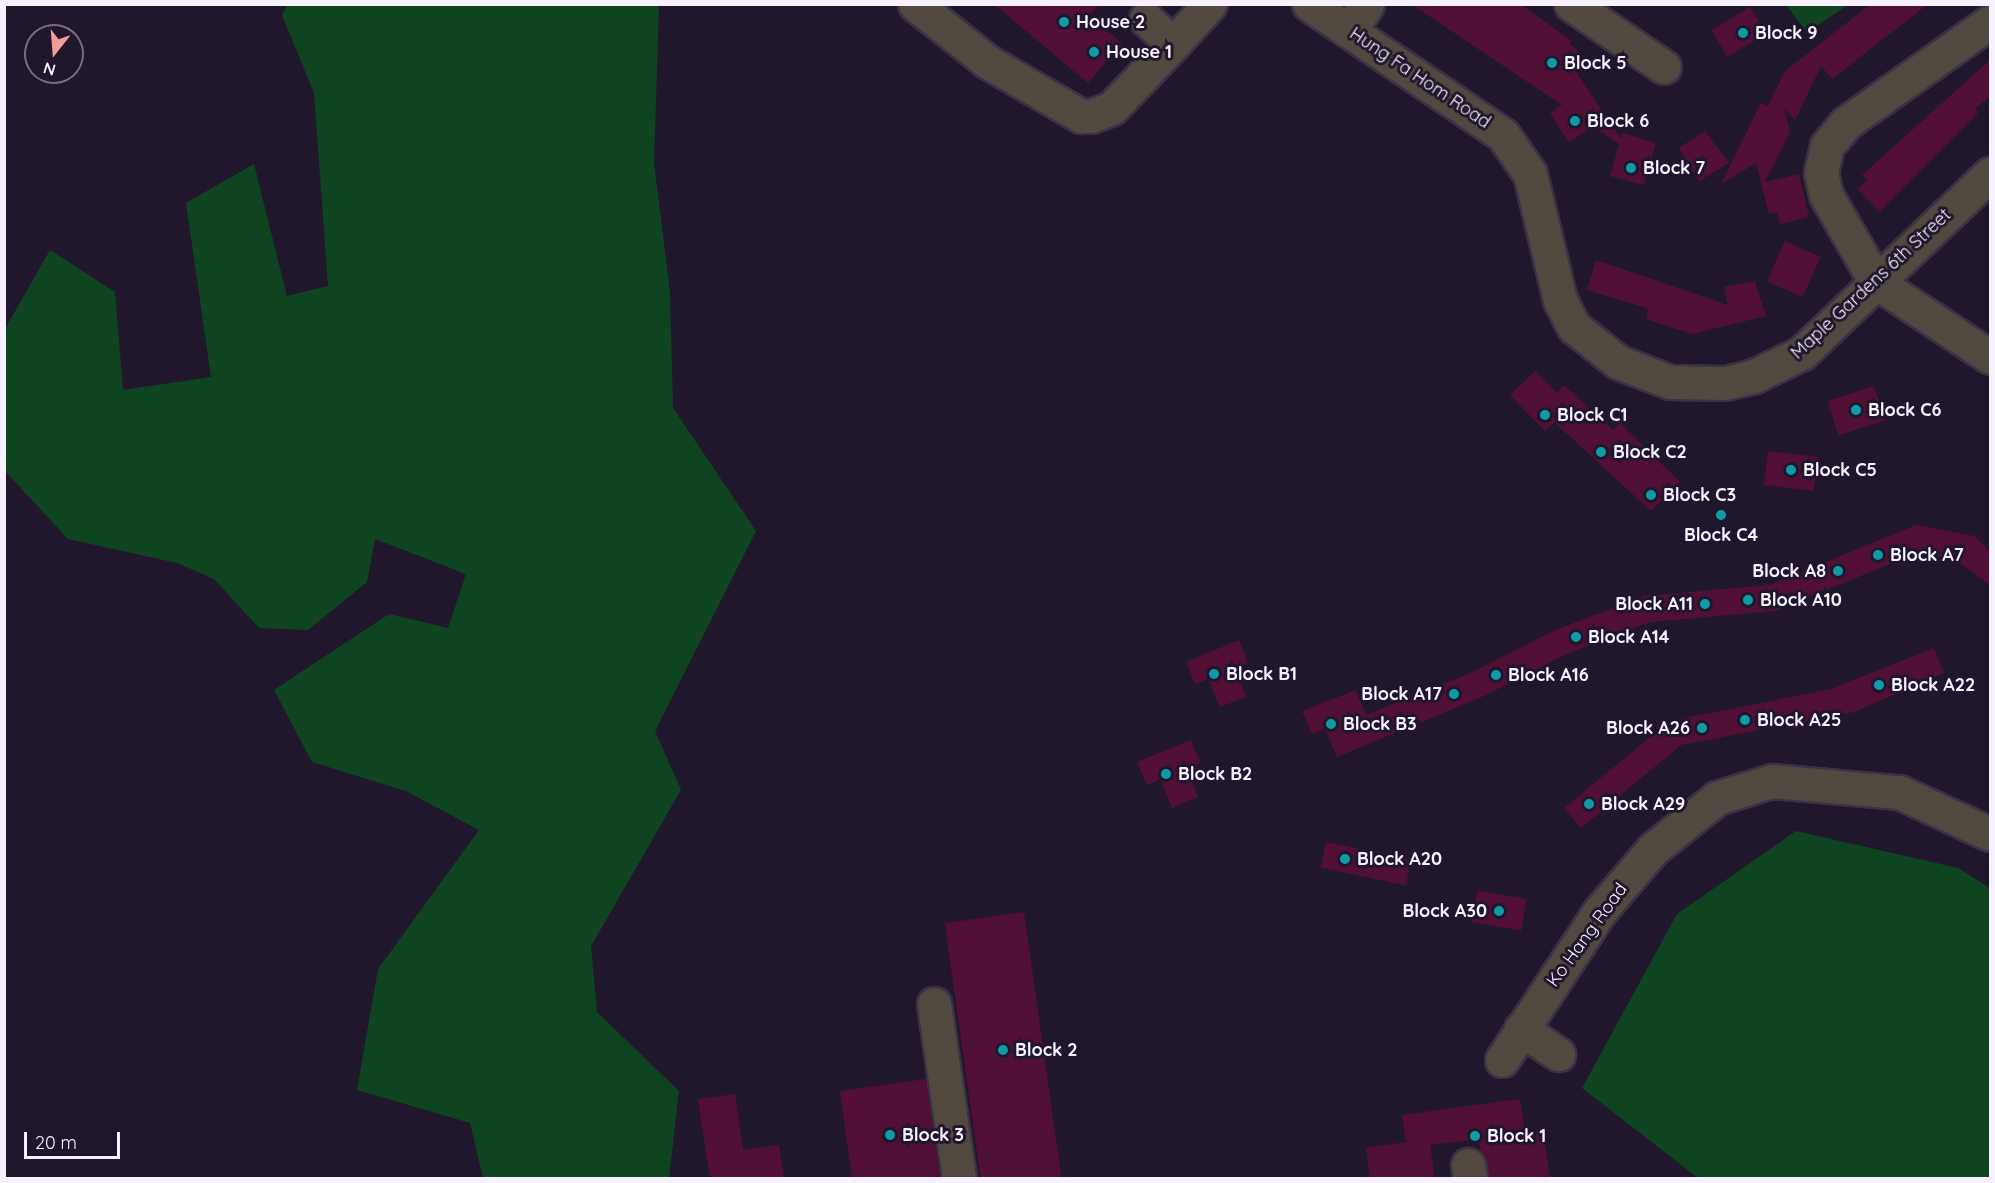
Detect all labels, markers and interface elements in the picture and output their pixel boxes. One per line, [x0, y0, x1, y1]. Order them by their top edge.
place label: House 2 [1076, 11, 1145, 33]
marker: House 2 [1057, 15, 1071, 29]
place label: Block 9 [1755, 22, 1818, 44]
street label: Hung Fa Hom Road [1345, 23, 1495, 133]
north arrow [24, 24, 84, 84]
marker: Block 9 [1736, 26, 1750, 40]
place label: House 1 [1106, 41, 1172, 63]
marker: House 1 [1087, 45, 1101, 59]
place label: Block 5 [1564, 52, 1627, 74]
marker: Block 5 [1545, 56, 1559, 70]
text: N [41, 58, 58, 81]
place label: Block 6 [1587, 110, 1649, 132]
marker: Block 6 [1568, 114, 1582, 128]
place label: Block 7 [1643, 157, 1705, 179]
marker: Block 7 [1624, 161, 1638, 175]
street label: Maple Gardens 6th Street [1787, 204, 1955, 364]
place label: Block C6 [1868, 399, 1942, 421]
marker: Block C6 [1849, 403, 1863, 417]
place label: Block C1 [1557, 404, 1628, 426]
marker: Block C1 [1538, 408, 1552, 422]
place label: Block C2 [1613, 441, 1687, 463]
marker: Block C2 [1594, 445, 1608, 459]
place label: Block C5 [1803, 459, 1877, 481]
marker: Block C5 [1784, 463, 1798, 477]
place label: Block C3 [1663, 484, 1736, 506]
marker: Block C3 [1644, 488, 1658, 502]
marker: Block C4 [1714, 508, 1728, 522]
place label: Block C4 [1684, 524, 1758, 546]
place label: Block A7 [1890, 544, 1964, 566]
marker: Block A7 [1871, 548, 1885, 562]
place label: Block A8 [1752, 560, 1826, 582]
marker: Block A8 [1831, 564, 1845, 578]
place label: Block A10 [1760, 589, 1842, 611]
place label: Block A11 [1615, 593, 1693, 615]
marker: Block A10 [1741, 593, 1755, 607]
marker: Block A11 [1698, 597, 1712, 611]
place label: Block A14 [1588, 626, 1669, 648]
marker: Block A14 [1569, 630, 1583, 644]
place label: Block B1 [1226, 663, 1297, 685]
place label: Block A16 [1508, 664, 1589, 686]
marker: Block B1 [1207, 667, 1221, 681]
marker: Block A16 [1489, 668, 1503, 682]
place label: Block A22 [1891, 674, 1975, 696]
marker: Block A22 [1872, 678, 1886, 692]
place label: Block A17 [1361, 683, 1442, 705]
marker: Block A17 [1447, 687, 1461, 701]
place label: Block A25 [1757, 709, 1841, 731]
place label: Block B3 [1343, 713, 1417, 735]
marker: Block A25 [1738, 713, 1752, 727]
marker: Block B3 [1324, 717, 1338, 731]
place label: Block A26 [1606, 717, 1690, 739]
marker: Block A26 [1695, 721, 1709, 735]
place label: Block B2 [1178, 763, 1252, 785]
marker: Block B2 [1159, 767, 1173, 781]
place label: Block A29 [1601, 793, 1685, 815]
marker: Block A29 [1582, 797, 1596, 811]
place label: Block A20 [1357, 848, 1442, 870]
marker: Block A20 [1338, 852, 1352, 866]
street label: Ko Hang Road [1542, 879, 1632, 991]
place label: Block A30 [1402, 900, 1487, 922]
marker: Block A30 [1492, 904, 1506, 918]
place label: Block 2 [1015, 1039, 1078, 1061]
marker: Block 2 [996, 1043, 1010, 1057]
scale bar [27, 1120, 123, 1158]
place label: Block 3 [902, 1124, 964, 1146]
place label: Block 1 [1487, 1125, 1546, 1147]
marker: Block 3 [883, 1128, 897, 1142]
marker: Block 1 [1468, 1129, 1482, 1143]
text: 20 m [35, 1131, 77, 1154]

